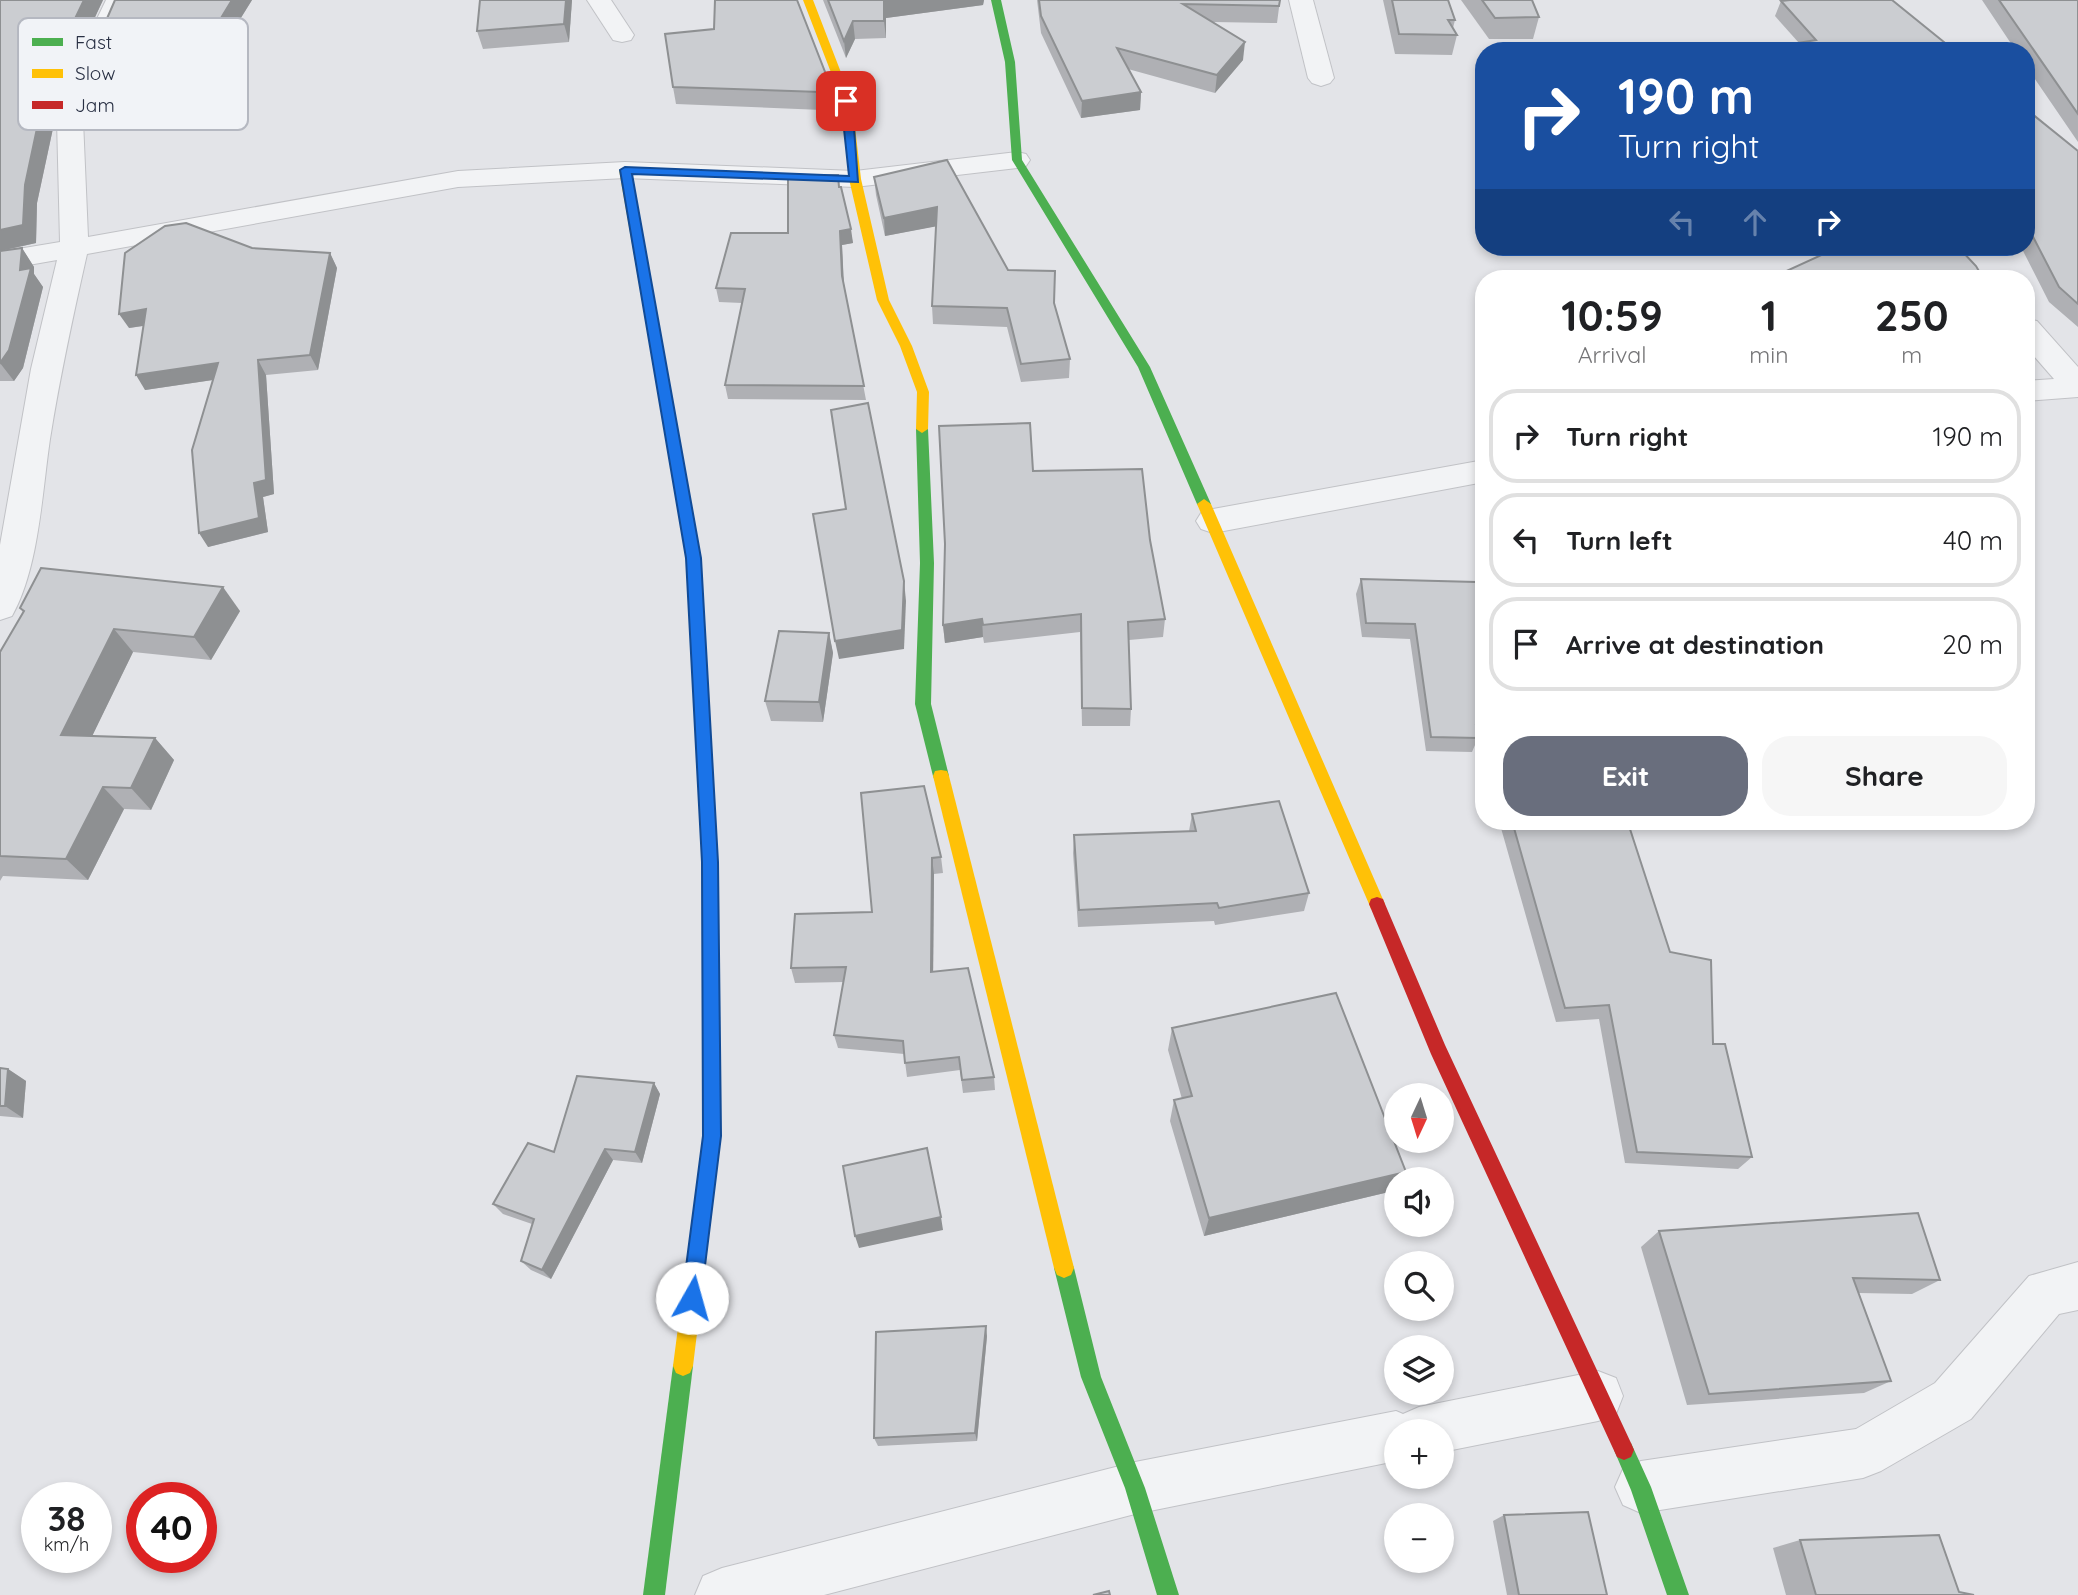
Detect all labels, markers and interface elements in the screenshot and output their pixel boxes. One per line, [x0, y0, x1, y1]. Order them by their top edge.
legend [18, 18, 248, 130]
text: Fast [75, 30, 112, 54]
text: Slow [75, 61, 116, 85]
text: 190 m [1618, 65, 1754, 126]
icon: right [1503, 70, 1594, 161]
pin [816, 71, 876, 131]
icon: arrive [827, 82, 865, 120]
text: Jam [75, 93, 115, 117]
text: Turn right [1618, 126, 1759, 166]
icon: left [1663, 203, 1701, 241]
icon: ahead [1736, 203, 1774, 241]
icon: right [1809, 203, 1847, 241]
text: 10:59 [1561, 289, 1663, 342]
text: 1 [1761, 289, 1777, 342]
text: 250 [1875, 289, 1949, 342]
text: Arrival [1578, 340, 1647, 369]
text: min [1749, 340, 1788, 369]
text: m [1901, 340, 1922, 369]
icon: right [1507, 417, 1545, 455]
text: Turn right [1566, 420, 1688, 453]
text: 190 m [1933, 420, 2003, 453]
icon: left [1507, 521, 1545, 559]
text: Turn left [1566, 524, 1673, 557]
text: 40 m [1943, 524, 2003, 557]
icon: arrive [1507, 625, 1545, 663]
text: Arrive at destination [1566, 628, 1824, 661]
text: 20 m [1942, 628, 2003, 661]
button: Exit [1503, 736, 1748, 816]
button: Share [1762, 736, 2007, 816]
north arrow [1384, 1083, 1454, 1153]
map controls [1384, 1083, 1454, 1573]
button: sound [1384, 1167, 1454, 1237]
button: search [1384, 1251, 1454, 1321]
position arrow [655, 1261, 729, 1335]
button: layers [1384, 1335, 1454, 1405]
button: + [1384, 1419, 1454, 1489]
speed limit sign: 40 [126, 1482, 217, 1573]
text: 38 [48, 1496, 85, 1540]
button: − [1384, 1503, 1454, 1573]
text: km/h [44, 1533, 89, 1556]

